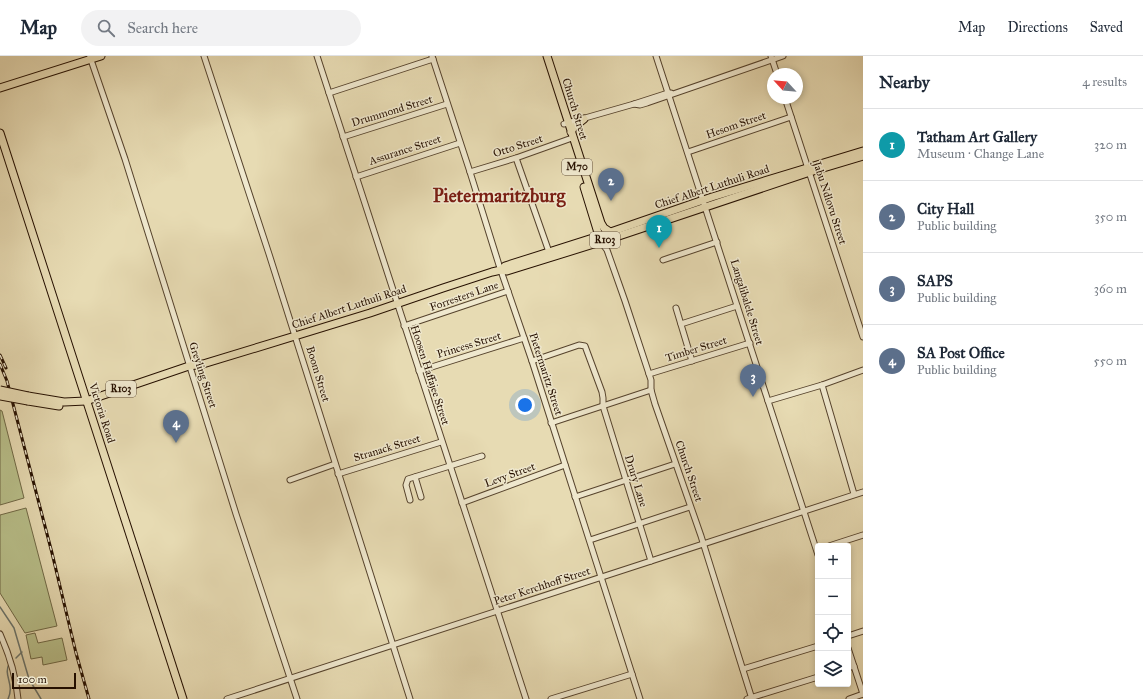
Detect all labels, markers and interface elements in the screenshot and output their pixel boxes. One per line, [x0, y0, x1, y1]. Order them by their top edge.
search box [81, 10, 361, 46]
text: Map [20, 16, 57, 39]
icon: search [95, 17, 117, 39]
text: Search here [127, 19, 198, 37]
text: Map [958, 19, 985, 36]
text: Directions [1007, 19, 1068, 36]
text: Saved [1090, 19, 1123, 36]
north arrow [767, 68, 803, 104]
text: Nearby [879, 72, 930, 93]
text: 4 results [1082, 74, 1127, 90]
street label: Church Street [559, 77, 591, 142]
street label: Drummond Street [350, 92, 434, 129]
street label: Hesom Street [704, 109, 768, 141]
text: Tatham Art Gallery [917, 128, 1037, 146]
street label: Assurance Street [366, 132, 443, 168]
street label: Otto Street [492, 132, 545, 160]
text: 1 [889, 137, 895, 153]
text: 320 m [1094, 137, 1127, 153]
text: Museum · Change Lane [917, 146, 1044, 162]
road number: M70 [562, 159, 592, 175]
street label: Jabu Ndlovu Street [809, 159, 850, 246]
street label: Chief Albert Luthuli Road [653, 162, 771, 212]
pin: 2 [598, 168, 624, 201]
district label: Pietermaritzburg [433, 184, 566, 208]
text: City Hall [917, 200, 974, 218]
text: 2 [889, 209, 895, 225]
text: 350 m [1094, 209, 1127, 225]
pin: 1 [646, 215, 672, 248]
text: Public building [917, 218, 996, 234]
road number: R103 [590, 232, 620, 248]
street label: Langalibalele Street [728, 257, 766, 347]
text: SAPS [917, 272, 953, 290]
street label: Forresters Lane [428, 278, 500, 314]
text: 3 [889, 281, 895, 297]
text: 360 m [1094, 281, 1127, 297]
street label: Chief Albert Luthuli Road [290, 282, 408, 332]
text: Public building [917, 290, 996, 306]
street label: Hoosen Haffajee Street [408, 323, 452, 427]
street label: Princess Street [435, 329, 503, 361]
street label: Pietermaritz Street [527, 331, 566, 417]
street label: Timber Street [664, 333, 728, 364]
street label: Greyling Street [186, 340, 220, 410]
text: SA Post Office [917, 344, 1005, 362]
street label: Boom Street [303, 345, 333, 403]
text: 4 [888, 353, 896, 369]
text: 550 m [1094, 353, 1127, 369]
text: Public building [917, 362, 996, 378]
pin: 3 [740, 364, 766, 397]
street label: Victoria Road [86, 380, 118, 445]
road number: R103 [106, 381, 136, 397]
your location [515, 395, 535, 415]
pin: 4 [163, 410, 189, 443]
street label: Stranack Street [352, 432, 422, 464]
street label: Church Street [672, 439, 706, 503]
street label: Drury Lane [622, 453, 650, 509]
street label: Levy Street [483, 460, 537, 490]
map controls [815, 543, 851, 687]
button: + [815, 543, 851, 579]
street label: Peter Kerchhoff Street [492, 564, 592, 608]
button: − [815, 579, 851, 615]
button: locate [815, 615, 851, 651]
button: layers [815, 651, 851, 687]
scale bar [12, 671, 76, 690]
text: 100 m [18, 673, 47, 686]

